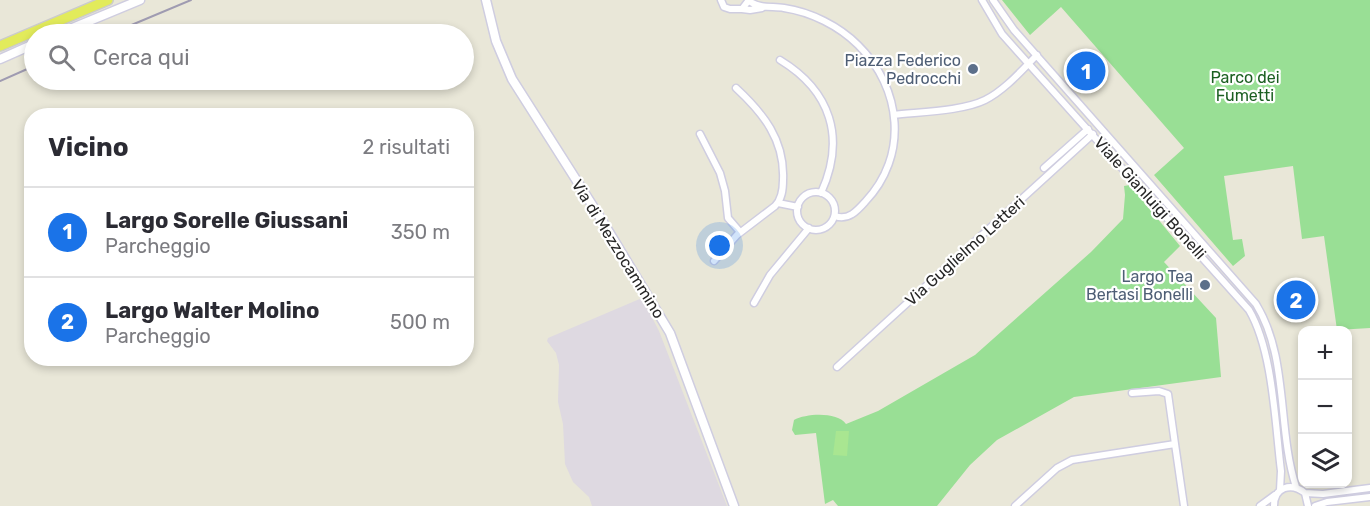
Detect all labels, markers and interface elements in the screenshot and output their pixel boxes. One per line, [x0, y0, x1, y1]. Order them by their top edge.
search box [24, 24, 474, 90]
icon: search [45, 41, 78, 74]
text: Cerca qui [93, 44, 189, 71]
pin: 1 [1066, 48, 1106, 94]
place label: Piazza Federico Pedrocchi [844, 51, 961, 88]
marker: Piazza Federico Pedrocchi [966, 62, 980, 76]
park label: Parco dei Fumetti [1210, 68, 1280, 105]
text: Vicino [48, 132, 129, 163]
street label: Viale Gianluigi Bonelli [1090, 133, 1210, 263]
text: 2 risultati [362, 135, 450, 159]
street label: Via di Mezzocammino [567, 176, 669, 322]
street label: Via Guglielmo Letteri [901, 192, 1029, 310]
text: Largo Sorelle Giussani [105, 207, 348, 234]
text: 1 [63, 220, 72, 244]
text: 350 m [391, 220, 450, 244]
your location [705, 231, 734, 260]
text: Parcheggio [105, 234, 211, 258]
place label: Largo Tea Bertasi Bonelli [1086, 267, 1193, 304]
marker: Largo Tea Bertasi Bonelli [1198, 278, 1212, 292]
pin: 2 [1276, 278, 1316, 322]
text: Largo Walter Molino [105, 297, 319, 324]
text: 2 [61, 310, 74, 334]
text: 500 m [390, 310, 450, 334]
text: Parcheggio [105, 324, 211, 348]
map controls [1298, 326, 1352, 488]
button: + [1298, 326, 1352, 380]
button: − [1298, 380, 1352, 434]
button: layers [1298, 434, 1352, 488]

